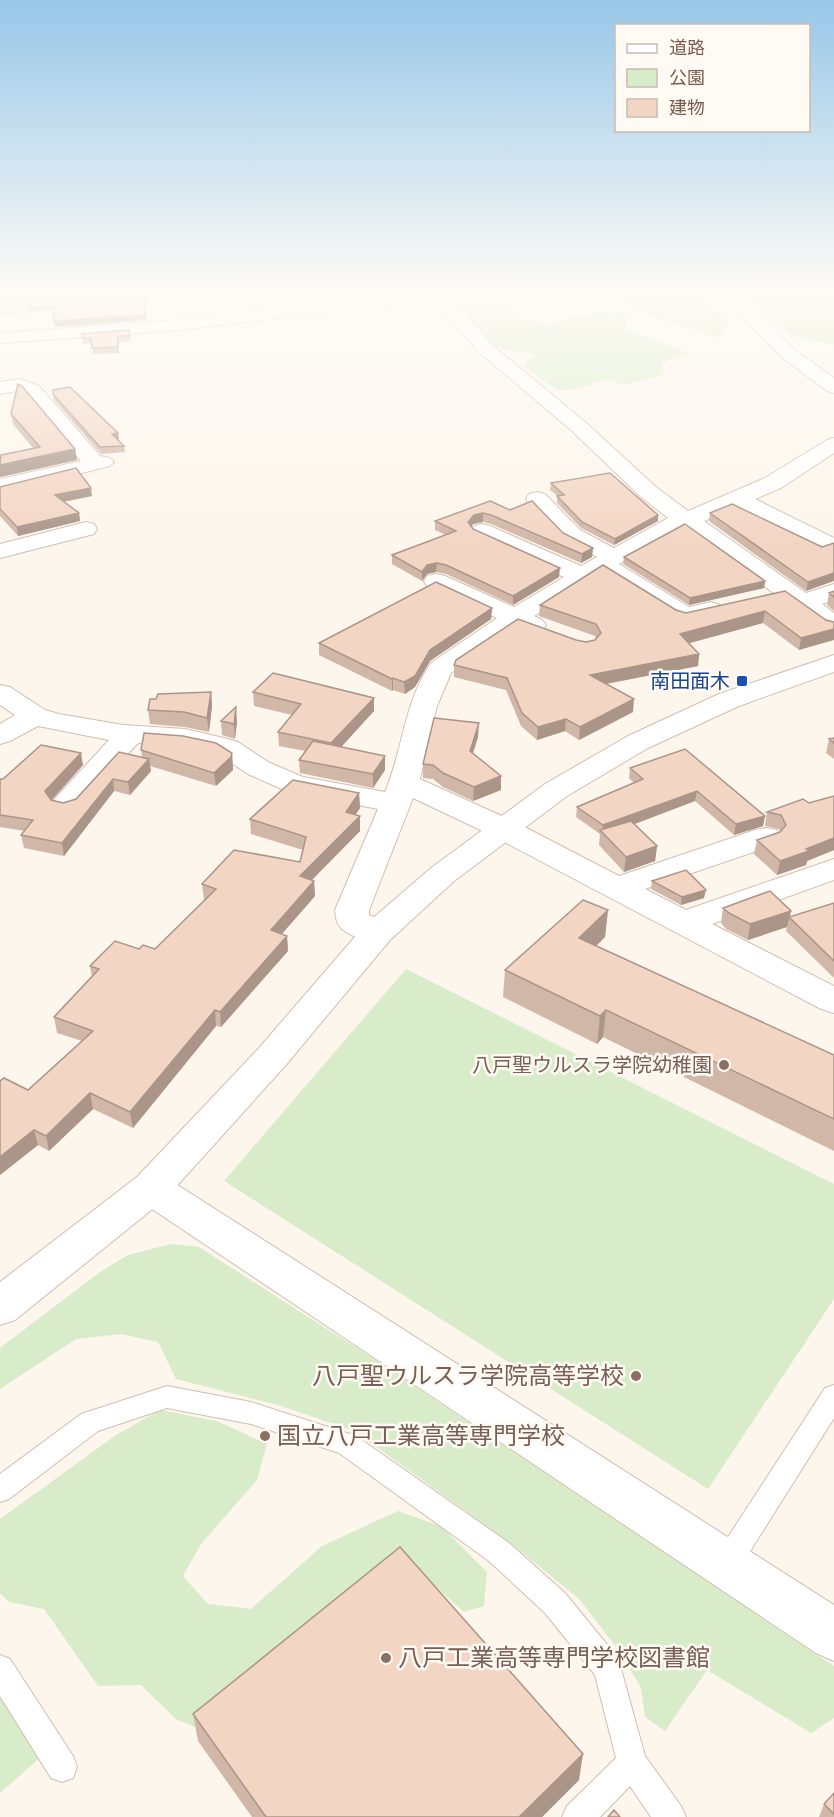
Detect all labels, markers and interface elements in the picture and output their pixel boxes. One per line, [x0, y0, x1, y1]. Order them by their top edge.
legend [615, 24, 810, 132]
text: 道路 [669, 37, 705, 59]
text: 公園 [669, 67, 705, 89]
text: 建物 [669, 97, 705, 119]
place label: 南田面木 [650, 669, 730, 693]
marker: 南田面木 [735, 674, 749, 688]
place label: 八戸聖ウルスラ学院幼稚園 [472, 1053, 712, 1077]
marker: 八戸聖ウルスラ学院幼稚園 [717, 1058, 731, 1072]
place label: 八戸聖ウルスラ学院高等学校 [312, 1361, 624, 1390]
marker: 八戸聖ウルスラ学院高等学校 [629, 1369, 643, 1383]
place label: 国立八戸工業高等専門学校 [277, 1421, 565, 1450]
marker: 国立八戸工業高等専門学校 [258, 1429, 272, 1443]
place label: 八戸工業高等専門学校図書館 [398, 1643, 710, 1672]
marker: 八戸工業高等専門学校図書館 [379, 1651, 393, 1665]

